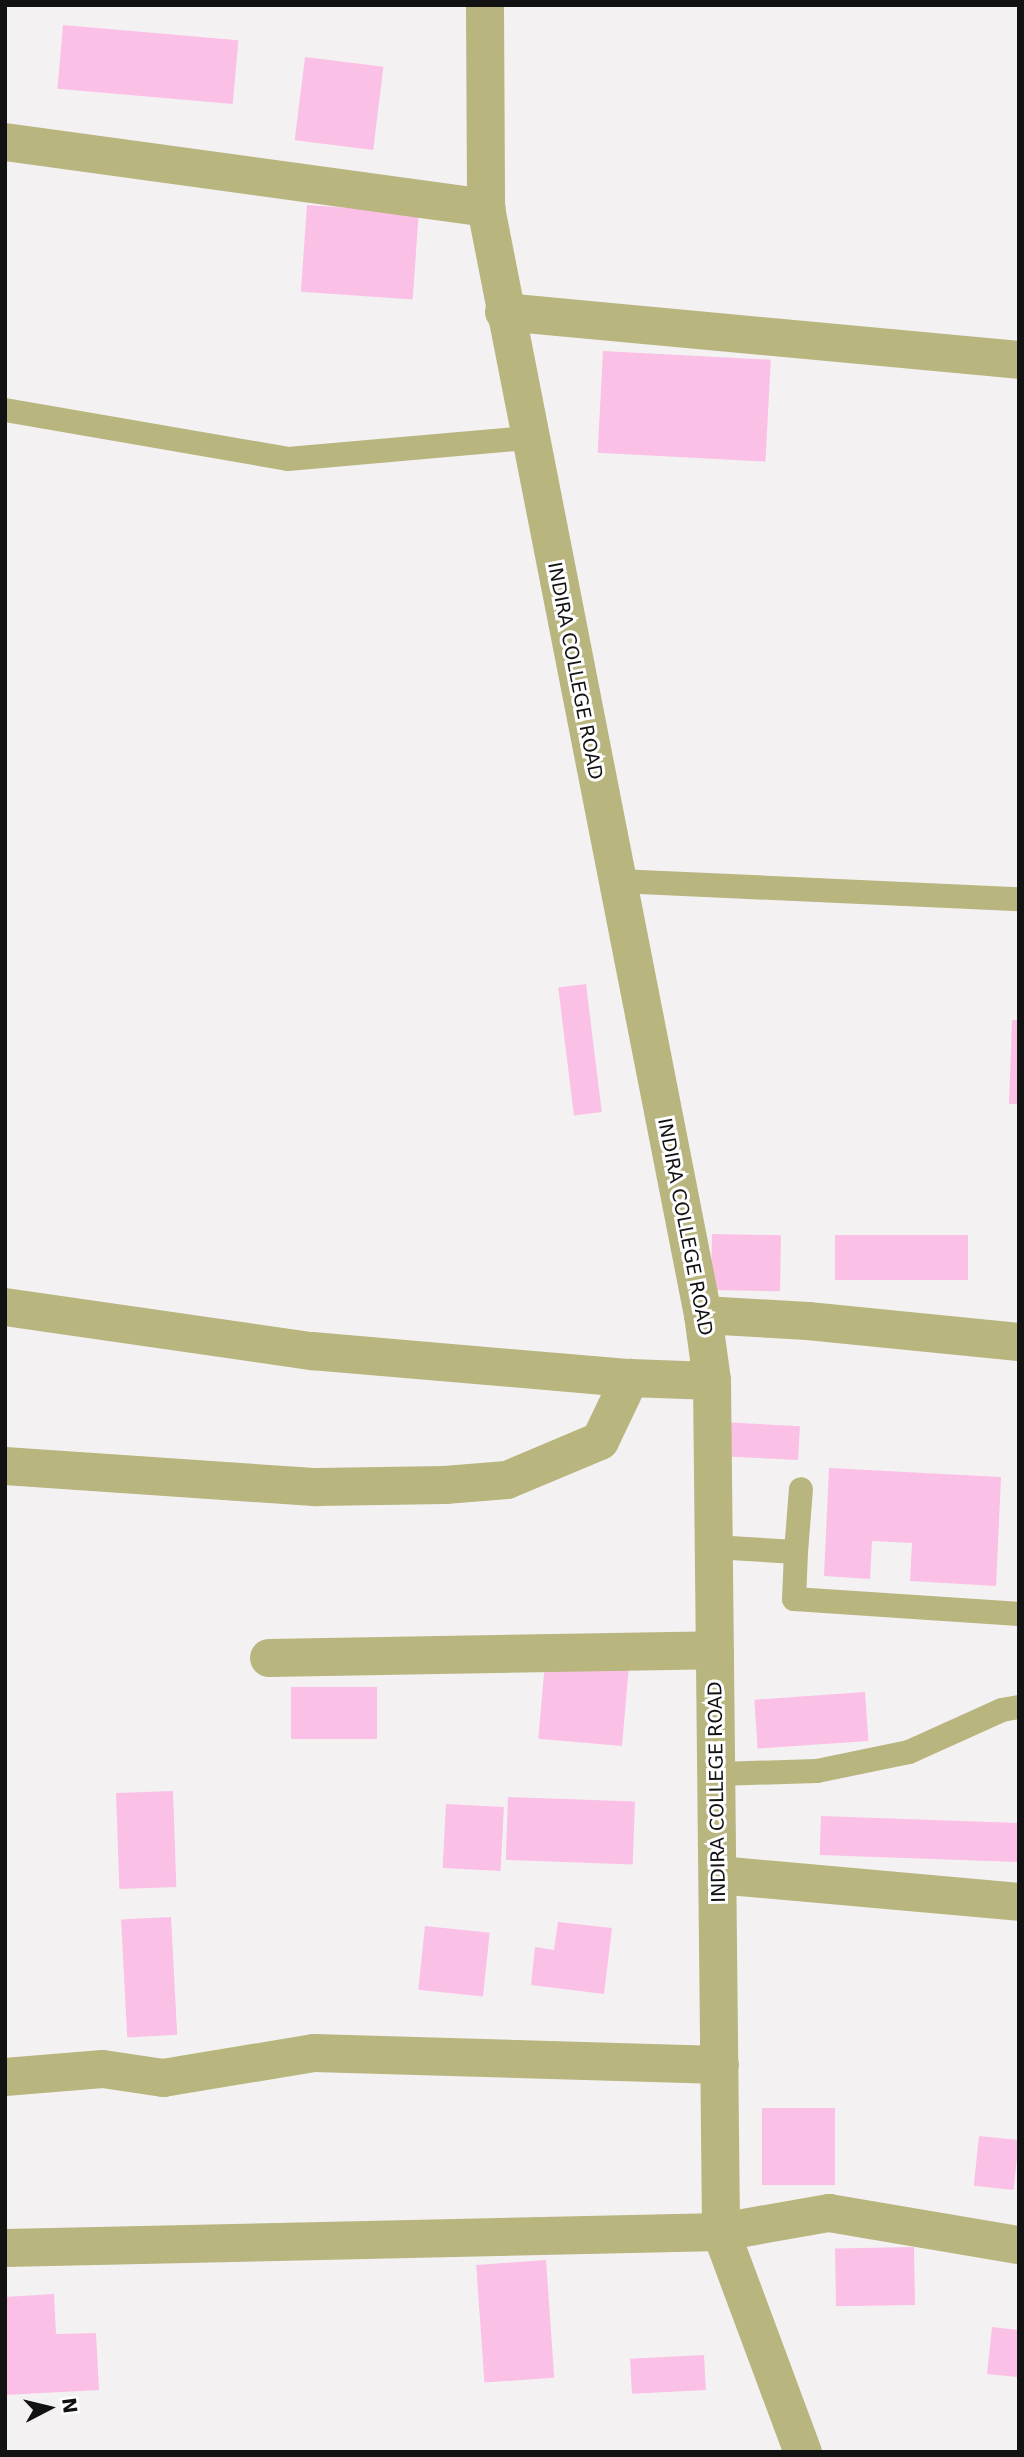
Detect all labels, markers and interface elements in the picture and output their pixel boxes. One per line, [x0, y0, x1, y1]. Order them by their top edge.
street label: INDIRA COLLEGE ROAD [543, 560, 607, 782]
street label: INDIRA COLLEGE ROAD [653, 1116, 717, 1338]
street label: INDIRA COLLEGE ROAD [704, 1681, 730, 1903]
north arrow [14, 2373, 84, 2443]
text: N [58, 2396, 82, 2415]

